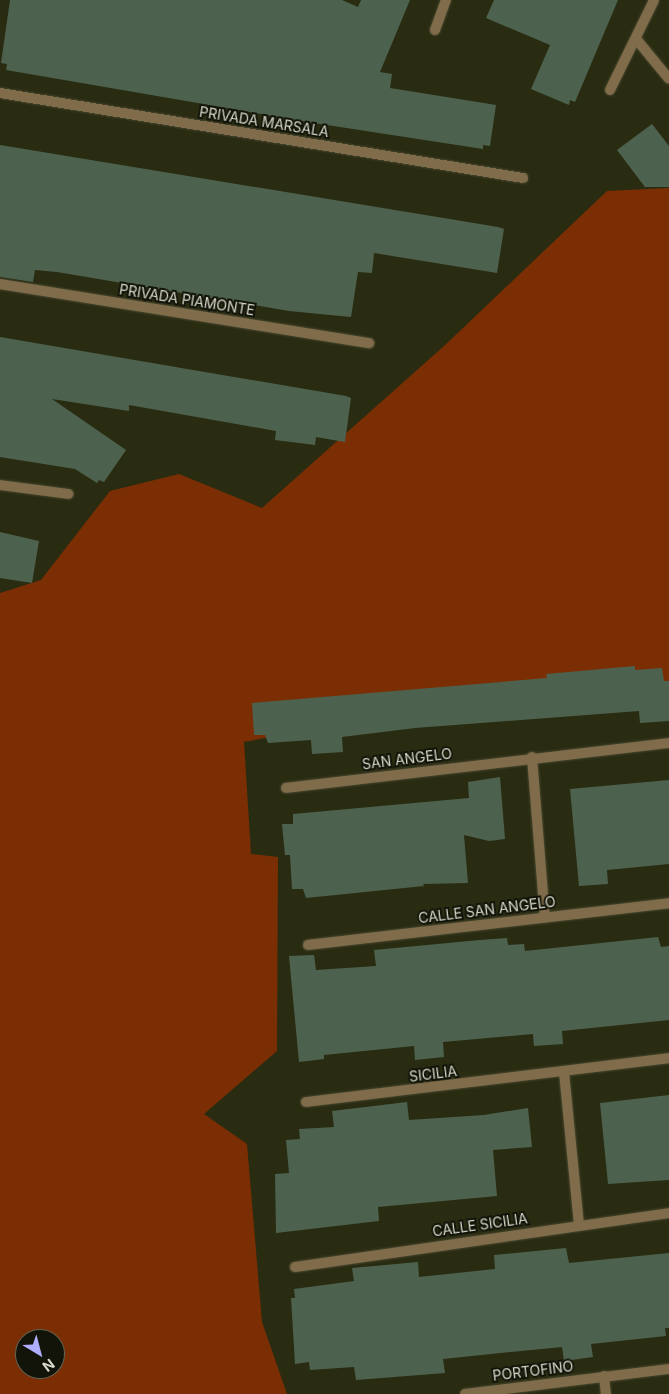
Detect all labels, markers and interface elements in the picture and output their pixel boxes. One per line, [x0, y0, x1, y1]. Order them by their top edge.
street label: PRIVADA MARSALA [198, 103, 330, 141]
street label: PRIVADA PIAMONTE [118, 281, 256, 319]
street label: SAN ANGELO [361, 745, 453, 773]
street label: CALLE SAN ANGELO [417, 893, 557, 927]
street label: SICILIA [408, 1063, 458, 1085]
street label: CALLE SICILIA [431, 1210, 529, 1240]
north arrow [15, 1329, 65, 1379]
text: N [39, 1356, 58, 1376]
street label: PORTOFINO [492, 1358, 574, 1384]

